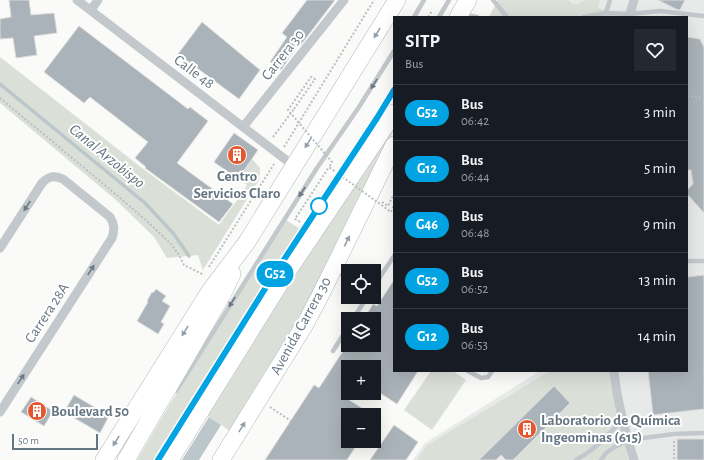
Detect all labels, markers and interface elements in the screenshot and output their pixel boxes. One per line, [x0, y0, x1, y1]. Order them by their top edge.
street label: Carrera 30 [259, 27, 307, 83]
one-way arrow [373, 28, 381, 38]
button: heart [634, 29, 676, 71]
text: SITP [405, 32, 440, 51]
street label: Calle 48 [171, 52, 217, 92]
text: Bus [405, 58, 423, 71]
one-way arrow [370, 78, 377, 90]
text: Bus [461, 97, 483, 112]
text: 3 min [644, 105, 676, 120]
text: G52 [416, 106, 438, 120]
text: 06:42 [461, 115, 489, 128]
water label: Canal Arzobispo [66, 121, 148, 192]
one-way arrow [305, 138, 312, 149]
building icon: Centro Servicios Claro [226, 144, 248, 166]
text: Bus [461, 153, 483, 168]
text: 5 min [644, 161, 676, 176]
text: G12 [417, 162, 437, 176]
place label: Centro Servicios Claro [194, 169, 280, 201]
text: 06:44 [461, 171, 489, 184]
one-way arrow [298, 186, 305, 198]
unlabelled marker [310, 197, 328, 215]
one-way arrow [24, 200, 31, 212]
text: Bus [461, 209, 483, 224]
text: 9 min [643, 217, 676, 232]
text: G46 [416, 218, 438, 232]
text: 06:48 [461, 227, 489, 240]
one-way arrow [344, 235, 350, 246]
line badge: G52 [252, 261, 298, 287]
one-way arrow [88, 264, 95, 276]
map controls [341, 264, 381, 448]
button: locate [341, 264, 381, 304]
text: Bus [461, 265, 483, 280]
text: G52 [264, 267, 286, 281]
text: 13 min [639, 273, 676, 288]
street label: Avenida Carrera 30 [268, 274, 334, 377]
text: G52 [416, 274, 438, 288]
street label: Carrera 28A [22, 280, 72, 346]
text: 06:52 [461, 283, 488, 296]
one-way arrow [228, 296, 235, 308]
button: layers [341, 312, 381, 352]
text: Bus [461, 321, 483, 336]
one-way arrow [181, 326, 189, 336]
text: 14 min [638, 329, 676, 344]
text: G12 [417, 330, 437, 344]
text: 06:53 [461, 339, 488, 352]
button: + [341, 360, 381, 400]
one-way arrow [17, 374, 25, 384]
building icon: Boulevard 50 [26, 400, 48, 422]
place label: Boulevard 50 [51, 404, 129, 419]
button: − [341, 408, 381, 448]
place label: Laboratorio de Química Ingeominas (615) [541, 413, 681, 445]
building icon: Laboratorio de Química Ingeominas (615) [516, 418, 538, 440]
one-way arrow [238, 422, 246, 432]
scale bar [12, 432, 98, 451]
text: 50 m [18, 435, 39, 446]
one-way arrow [112, 436, 120, 446]

